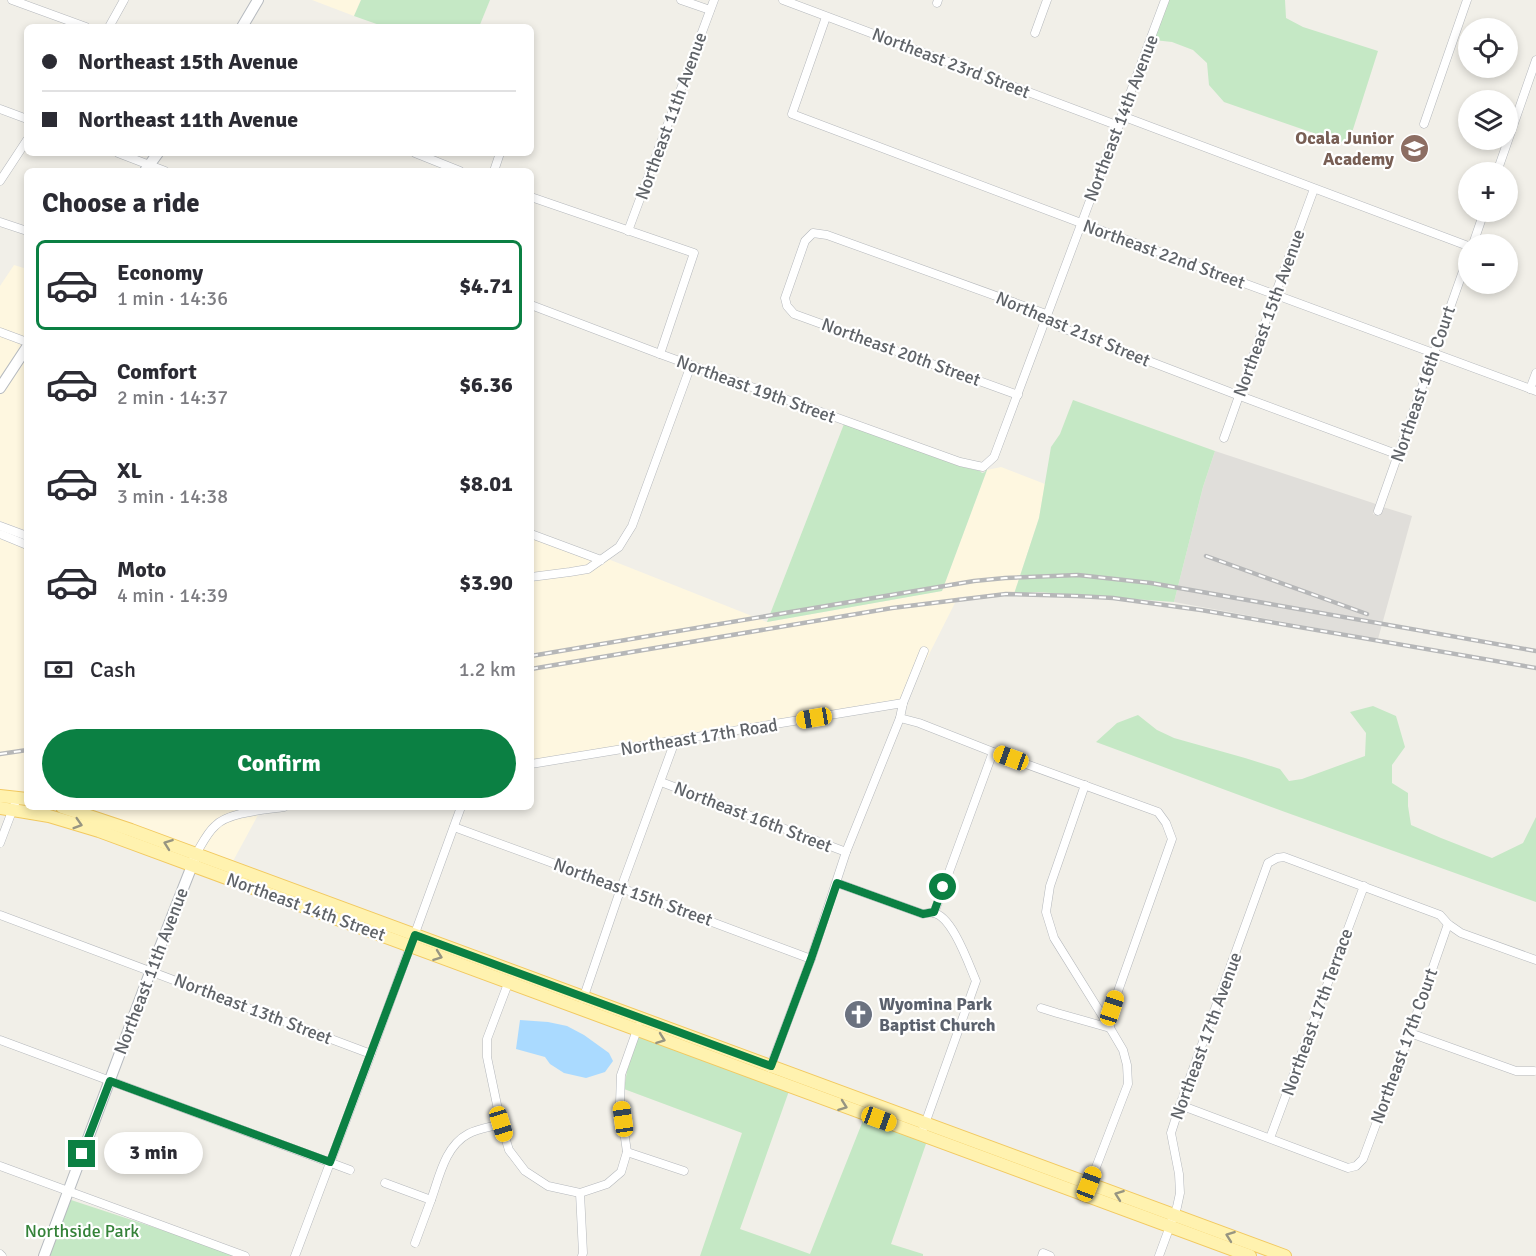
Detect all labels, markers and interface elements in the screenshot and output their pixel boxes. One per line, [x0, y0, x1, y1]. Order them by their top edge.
map controls [1458, 18, 1518, 294]
button: locate [1458, 18, 1518, 78]
street label: Northeast 23rd Street [869, 23, 1033, 103]
street label: Northeast 11th Avenue [630, 29, 712, 203]
street label: Northeast 14th Avenue [1079, 32, 1163, 204]
text: Northeast 15th Avenue [78, 48, 298, 75]
button: layers [1458, 90, 1518, 150]
text: Northeast 11th Avenue [78, 106, 298, 133]
place label: Ocala Junior Academy [1295, 127, 1395, 170]
school or university icon: Ocala Junior Academy [1399, 132, 1431, 164]
button: + [1458, 162, 1518, 222]
text: Choose a ride [42, 187, 200, 220]
street label: Northeast 22nd Street [1080, 214, 1248, 294]
street label: Northeast 15th Avenue [1228, 226, 1310, 400]
button: − [1458, 234, 1518, 294]
icon: car [45, 258, 99, 312]
text: Economy [117, 259, 203, 286]
text: $4.71 [459, 272, 513, 299]
text: 1 min · 14:36 [117, 286, 228, 311]
street label: Northeast 21st Street [993, 287, 1153, 371]
street label: Northeast 16th Court [1386, 303, 1460, 465]
street label: Northeast 20th Street [819, 313, 983, 391]
street label: Northeast 19th Street [674, 350, 838, 428]
icon: car [45, 357, 99, 411]
text: Comfort [117, 358, 197, 385]
text: $6.36 [459, 371, 513, 398]
text: 2 min · 14:37 [117, 385, 228, 410]
icon: car [45, 456, 99, 510]
text: XL [117, 457, 142, 484]
text: $8.01 [459, 470, 513, 497]
text: 3 min · 14:38 [117, 484, 228, 509]
icon: car [45, 555, 99, 609]
text: Moto [117, 556, 166, 583]
text: $3.90 [459, 569, 513, 596]
text: 4 min · 14:39 [117, 583, 228, 608]
icon: cash [42, 653, 75, 686]
text: Cash [90, 656, 136, 683]
text: 1.2 km [459, 657, 516, 682]
car [795, 706, 833, 730]
street label: Northeast 17th Road [619, 714, 779, 760]
button: Confirm [42, 729, 516, 798]
car [991, 743, 1031, 773]
street label: Northeast 16th Street [671, 777, 835, 857]
one-way arrow [72, 817, 83, 829]
one-way arrow [163, 838, 174, 851]
street label: Northeast 15th Street [551, 853, 715, 931]
street label: Northeast 14th Street [224, 868, 388, 946]
route start [929, 873, 956, 900]
street label: Northeast 11th Avenue [109, 885, 193, 1057]
street label: Northeast 17th Terrace [1276, 925, 1358, 1099]
one-way arrow [432, 949, 443, 962]
street label: Northeast 17th Avenue [1165, 949, 1247, 1123]
street label: Northeast 17th Court [1366, 965, 1442, 1127]
street label: Northeast 13th Street [171, 969, 335, 1049]
car [1098, 988, 1126, 1028]
place label: Wyomina Park Baptist Church [879, 993, 996, 1036]
church icon: Wyomina Park Baptist Church [842, 998, 874, 1030]
one-way arrow [655, 1031, 665, 1044]
one-way arrow [838, 1099, 848, 1112]
car [612, 1100, 634, 1138]
car [487, 1104, 515, 1144]
car [859, 1104, 899, 1134]
callout: 3 min [103, 1133, 202, 1175]
route end [68, 1140, 95, 1167]
text: 3 min [129, 1140, 178, 1165]
car [1074, 1164, 1104, 1204]
one-way arrow [1114, 1189, 1125, 1202]
park label: Northside Park [25, 1220, 139, 1242]
one-way arrow [1225, 1230, 1236, 1243]

